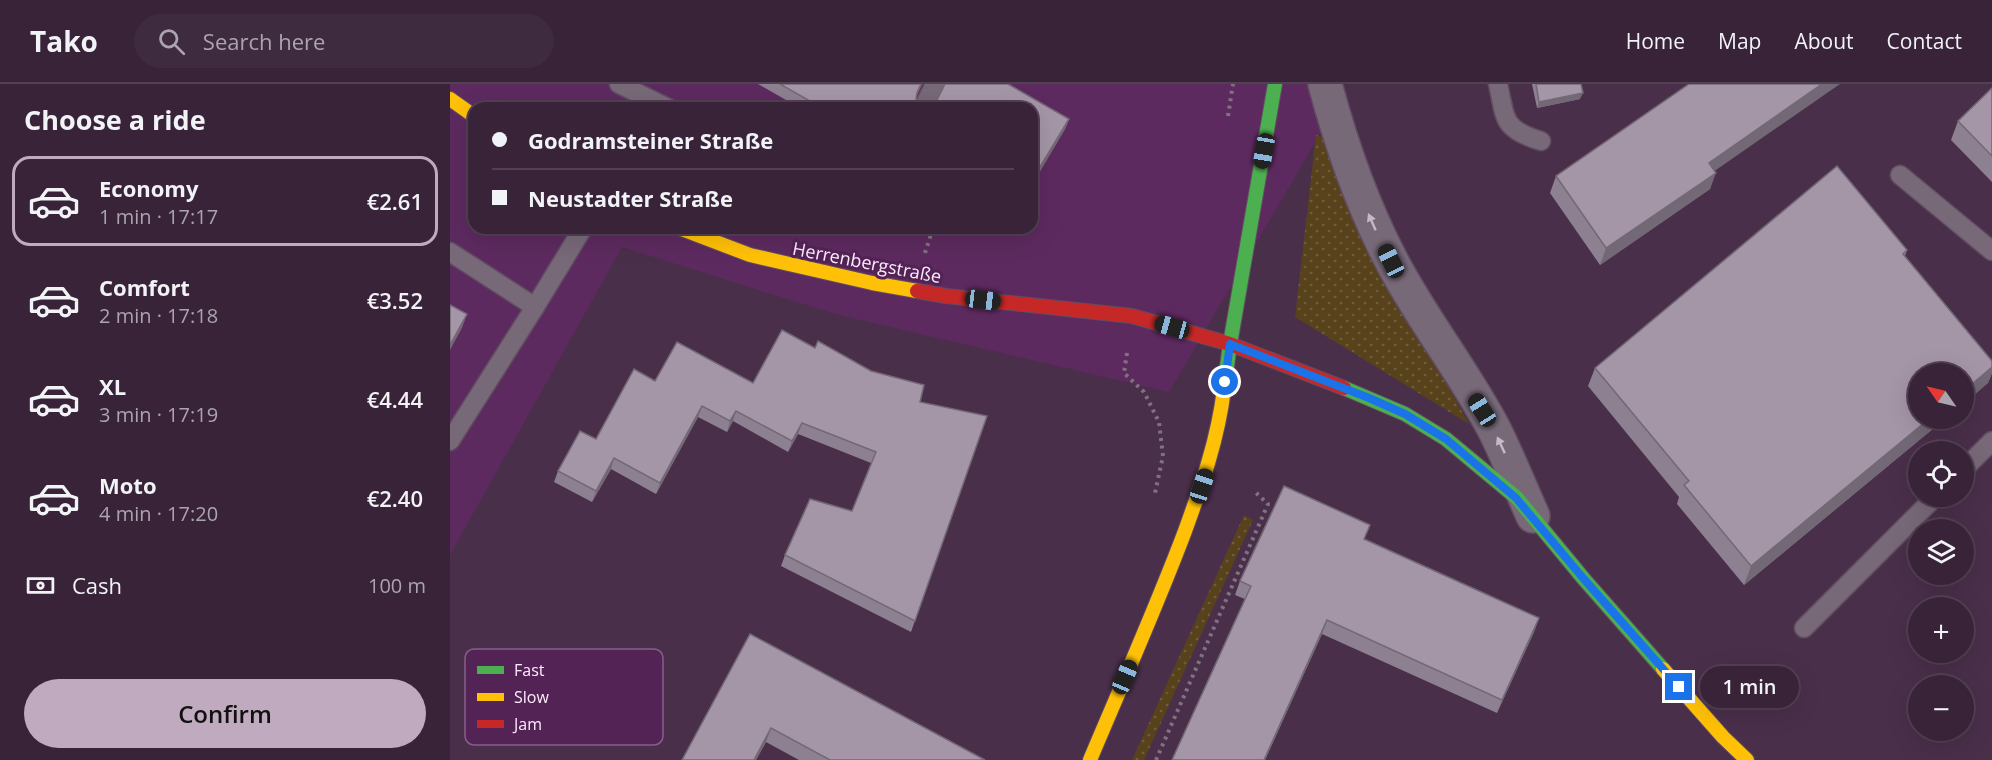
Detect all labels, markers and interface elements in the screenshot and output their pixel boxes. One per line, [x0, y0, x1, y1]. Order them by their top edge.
search box [134, 14, 554, 68]
text: Tako [30, 22, 98, 60]
icon: search [155, 25, 188, 58]
text: Search here [203, 26, 325, 56]
text: Home [1626, 27, 1685, 55]
text: Map [1718, 27, 1761, 55]
text: About [1794, 27, 1854, 55]
text: Contact [1887, 27, 1962, 55]
text: Choose a ride [24, 101, 206, 138]
text: Godramsteiner Straße [528, 125, 773, 155]
car [1252, 132, 1276, 170]
text: Economy [99, 173, 198, 203]
icon: car [27, 174, 81, 228]
text: Neustadter Straße [528, 183, 733, 213]
text: €2.61 [367, 186, 423, 216]
text: 1 min · 17:17 [99, 203, 218, 230]
one-way arrow [1368, 213, 1377, 230]
street label: Herrenbergstraße [791, 236, 943, 288]
car [1375, 241, 1407, 281]
text: Comfort [99, 272, 190, 302]
icon: car [27, 273, 81, 327]
text: €3.52 [367, 285, 423, 315]
car [964, 289, 1002, 311]
text: 2 min · 17:18 [99, 302, 218, 329]
car [1152, 313, 1192, 341]
north arrow [1908, 363, 1974, 429]
map controls [1908, 363, 1974, 741]
route start [1211, 368, 1238, 395]
text: XL [99, 371, 126, 401]
icon: car [27, 372, 81, 426]
text: €4.44 [367, 384, 423, 414]
car [1465, 390, 1499, 430]
text: 3 min · 17:19 [99, 401, 218, 428]
one-way arrow [1496, 436, 1505, 454]
button: locate [1908, 441, 1974, 507]
car [1188, 466, 1216, 506]
text: Moto [99, 470, 157, 500]
icon: car [27, 471, 81, 525]
text: €2.40 [367, 483, 423, 513]
text: 4 min · 17:20 [99, 500, 218, 527]
button: layers [1908, 519, 1974, 585]
icon: cash [24, 569, 57, 602]
text: Cash [72, 570, 122, 600]
text: 100 m [368, 572, 426, 599]
button: + [1908, 597, 1974, 663]
legend [465, 649, 663, 745]
car [1110, 657, 1140, 697]
text: Fast [514, 659, 545, 681]
callout: 1 min [1700, 666, 1799, 708]
route end [1665, 673, 1692, 700]
text: 1 min [1723, 673, 1777, 700]
button: − [1908, 675, 1974, 741]
button: Confirm [24, 679, 426, 748]
text: Slow [514, 686, 549, 708]
text: Jam [512, 713, 542, 735]

